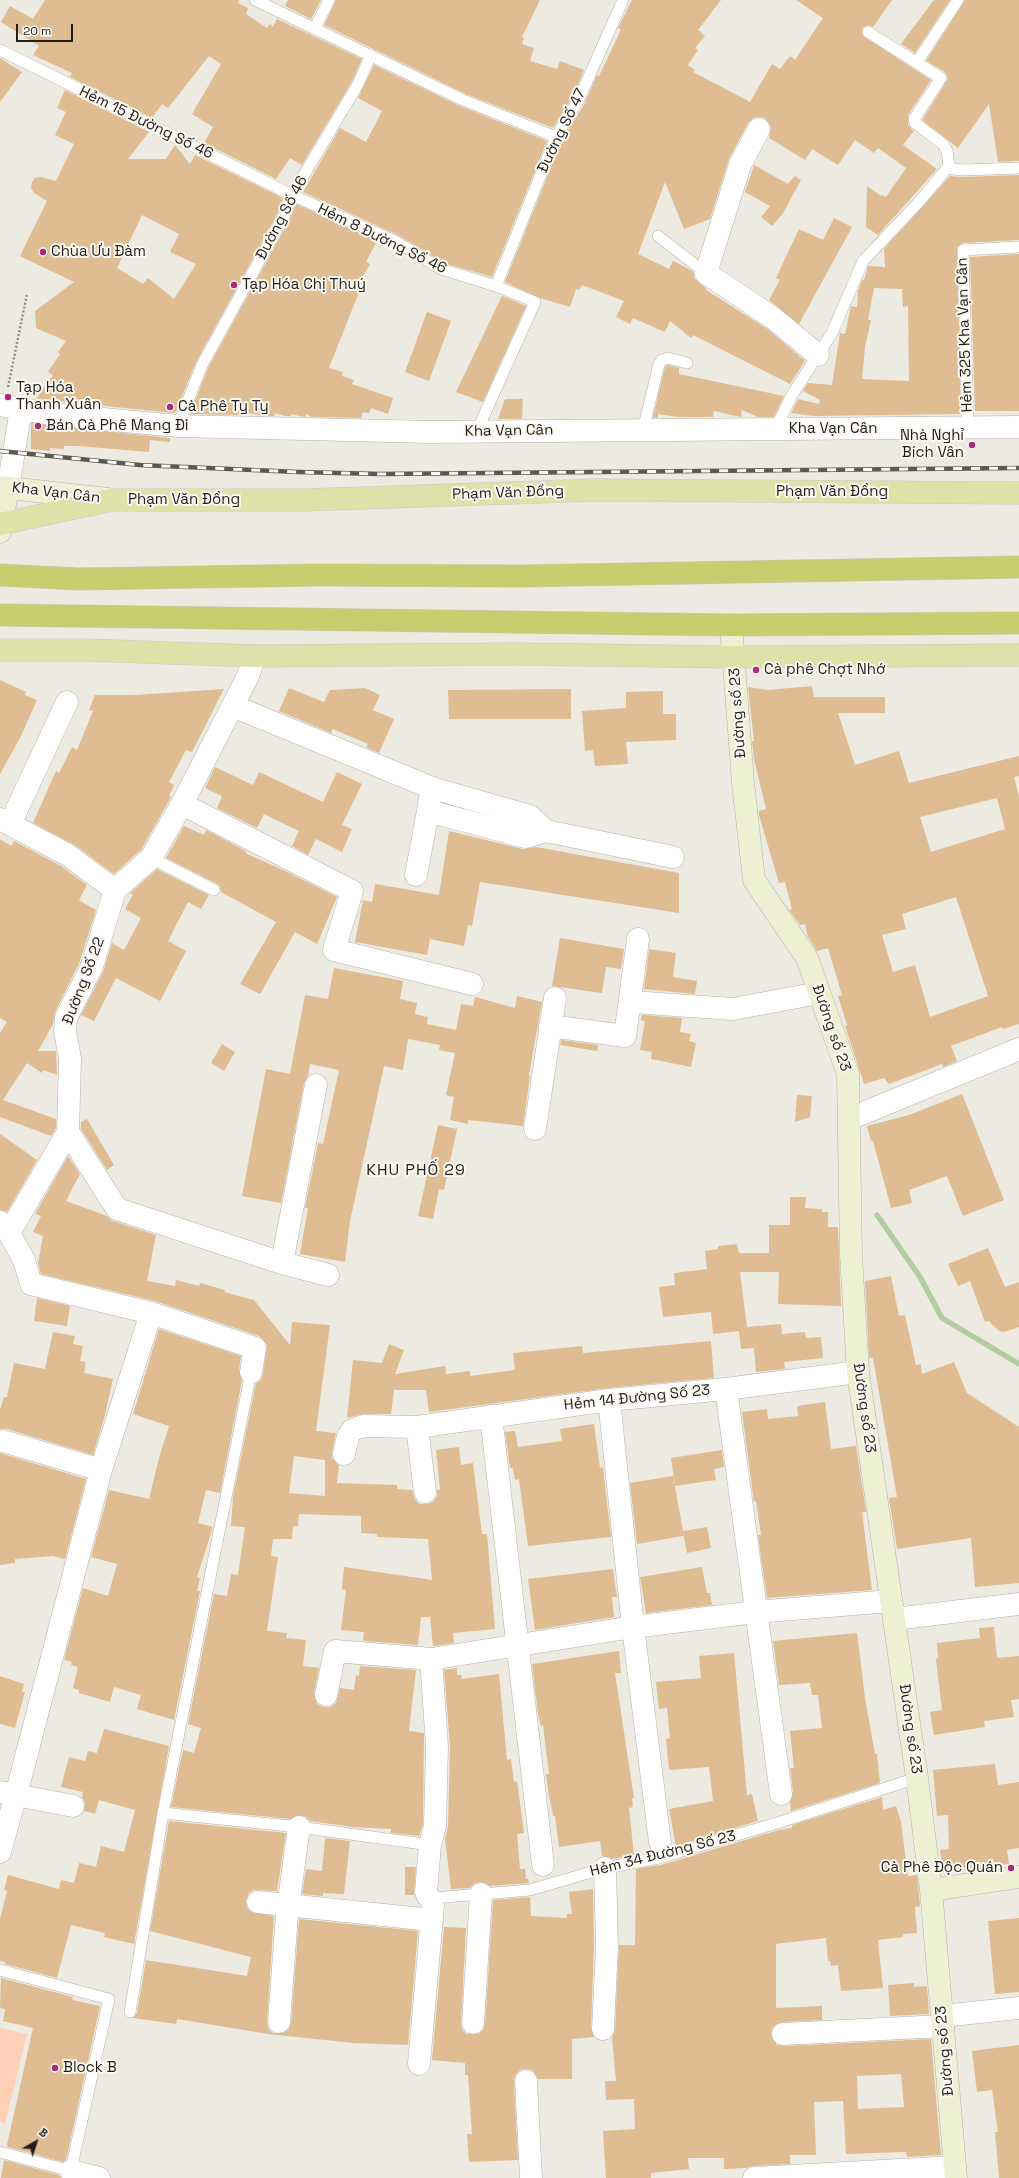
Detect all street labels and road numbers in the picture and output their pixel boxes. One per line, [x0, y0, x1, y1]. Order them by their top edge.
street label: Hẻm 15 Đường Số 46 [76, 83, 216, 163]
street label: Đường Số 47 [534, 86, 590, 176]
street label: Đường Số 46 [252, 173, 312, 263]
street label: Hẻm 8 Đường Số 46 [315, 200, 449, 278]
street label: Hẻm 325 Kha Vạn Cân [953, 257, 977, 413]
street label: Kha Vạn Cân [789, 420, 877, 438]
street label: Kha Vạn Cân [464, 421, 554, 441]
street label: Kha Vạn Cân [11, 479, 101, 507]
street label: Phạm Văn Đồng [452, 482, 564, 504]
street label: Phạm Văn Đồng [776, 483, 888, 501]
street label: Phạm Văn Đồng [128, 491, 240, 509]
street label: Đường số 23 [726, 667, 750, 759]
street label: Đường Số 22 [59, 935, 109, 1027]
street label: Đường số 23 [808, 982, 854, 1074]
street label: Đường số 23 [849, 1362, 879, 1454]
street label: Hẻm 14 Đường Số 23 [563, 1381, 711, 1415]
street label: Đường số 23 [895, 1683, 925, 1775]
street label: Hẻm 34 Đường Số 23 [588, 1827, 738, 1881]
street label: Đường số 23 [932, 2005, 958, 2097]

